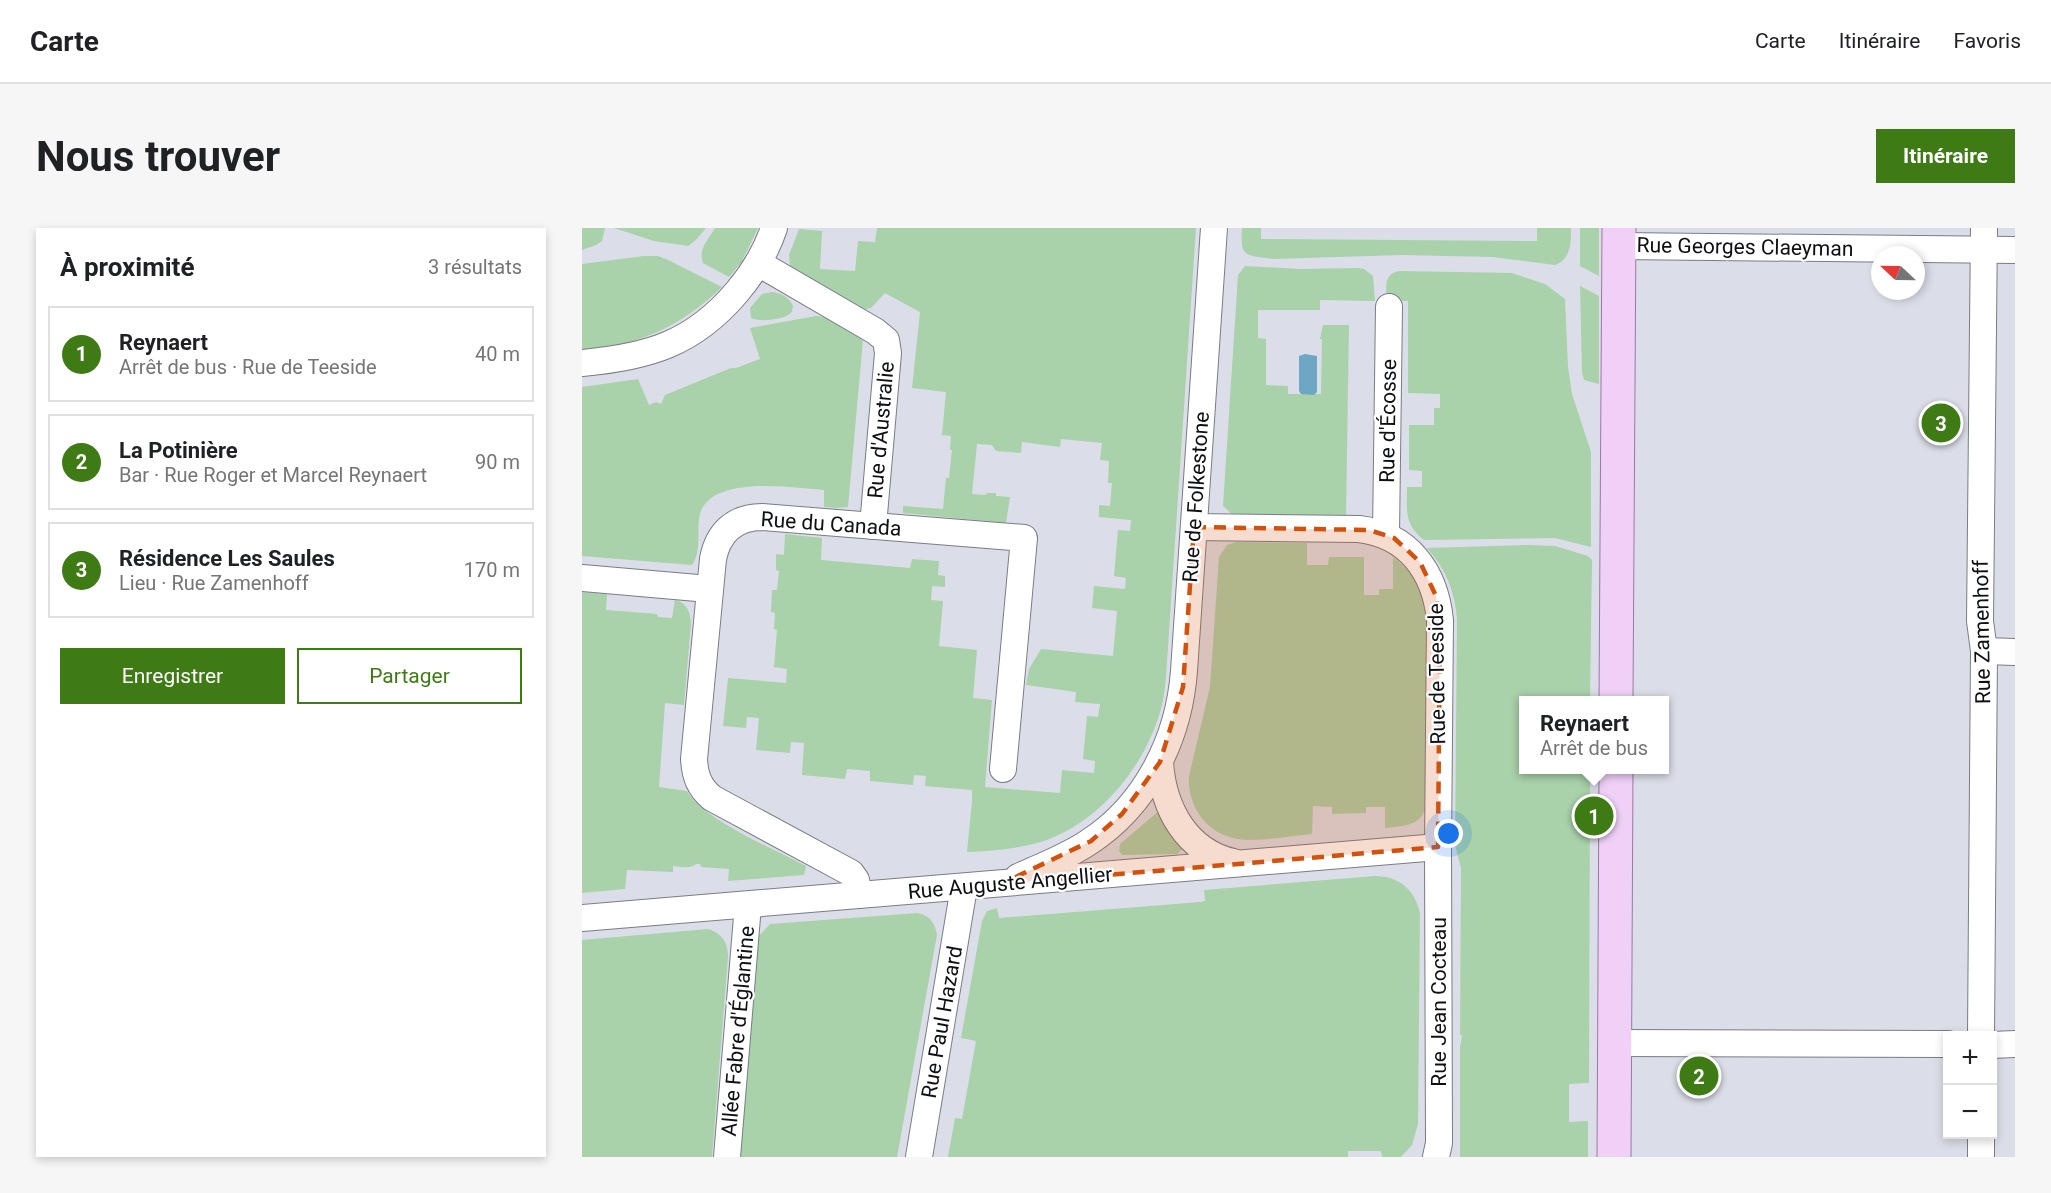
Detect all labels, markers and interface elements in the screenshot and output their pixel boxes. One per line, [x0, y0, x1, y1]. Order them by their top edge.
text: Carte [30, 25, 99, 58]
text: Carte [1755, 29, 1806, 53]
text: Itinéraire [1839, 29, 1920, 53]
text: Favoris [1953, 29, 2021, 53]
button: Itinéraire [1876, 129, 2015, 183]
text: Nous trouver [36, 132, 280, 181]
street label: Rue Georges Claeyman [1636, 233, 1854, 261]
north arrow [1871, 246, 1925, 300]
text: À proximité [60, 252, 194, 282]
text: 3 résultats [428, 255, 522, 279]
text: Reynaert [119, 330, 208, 355]
text: 1 [76, 342, 87, 366]
text: 40 m [475, 342, 520, 366]
text: Arrêt de bus · Rue de Teeside [119, 355, 377, 379]
street label: Rue d'Écosse [1375, 359, 1401, 483]
street label: Rue d'Australie [863, 360, 899, 500]
pin: 3 [1922, 400, 1960, 446]
street label: Rue de Folkestone [1178, 411, 1214, 583]
text: La Potinière [119, 438, 238, 463]
text: 2 [76, 450, 87, 474]
text: 90 m [475, 450, 520, 474]
text: Bar · Rue Roger et Marcel Reynaert [119, 463, 427, 487]
street label: Rue du Canada [760, 507, 902, 541]
text: Résidence Les Saules [119, 546, 335, 571]
text: 3 [76, 558, 87, 582]
text: 170 m [464, 558, 520, 582]
street label: Rue Zamenhoff [1969, 559, 1995, 704]
text: Lieu · Rue Zamenhoff [119, 571, 309, 595]
street label: Rue de Teeside [1424, 603, 1450, 745]
button: Enregistrer [60, 648, 285, 704]
button: Partager [297, 648, 522, 704]
popup [1519, 696, 1669, 774]
text: Reynaert [1540, 711, 1629, 736]
text: Arrêt de bus [1540, 736, 1648, 760]
pin: 1 [1574, 794, 1614, 838]
your location [1434, 819, 1463, 848]
street label: Rue Auguste Angellier [907, 862, 1113, 904]
street label: Rue Jean Cocteau [1427, 917, 1451, 1087]
street label: Allée Fabre d'Églantine [717, 925, 759, 1137]
street label: Rue Paul Hazard [917, 944, 967, 1100]
map controls [1943, 1031, 1997, 1139]
button: + [1943, 1031, 1997, 1085]
pin: 2 [1680, 1054, 1718, 1098]
button: − [1943, 1085, 1997, 1139]

